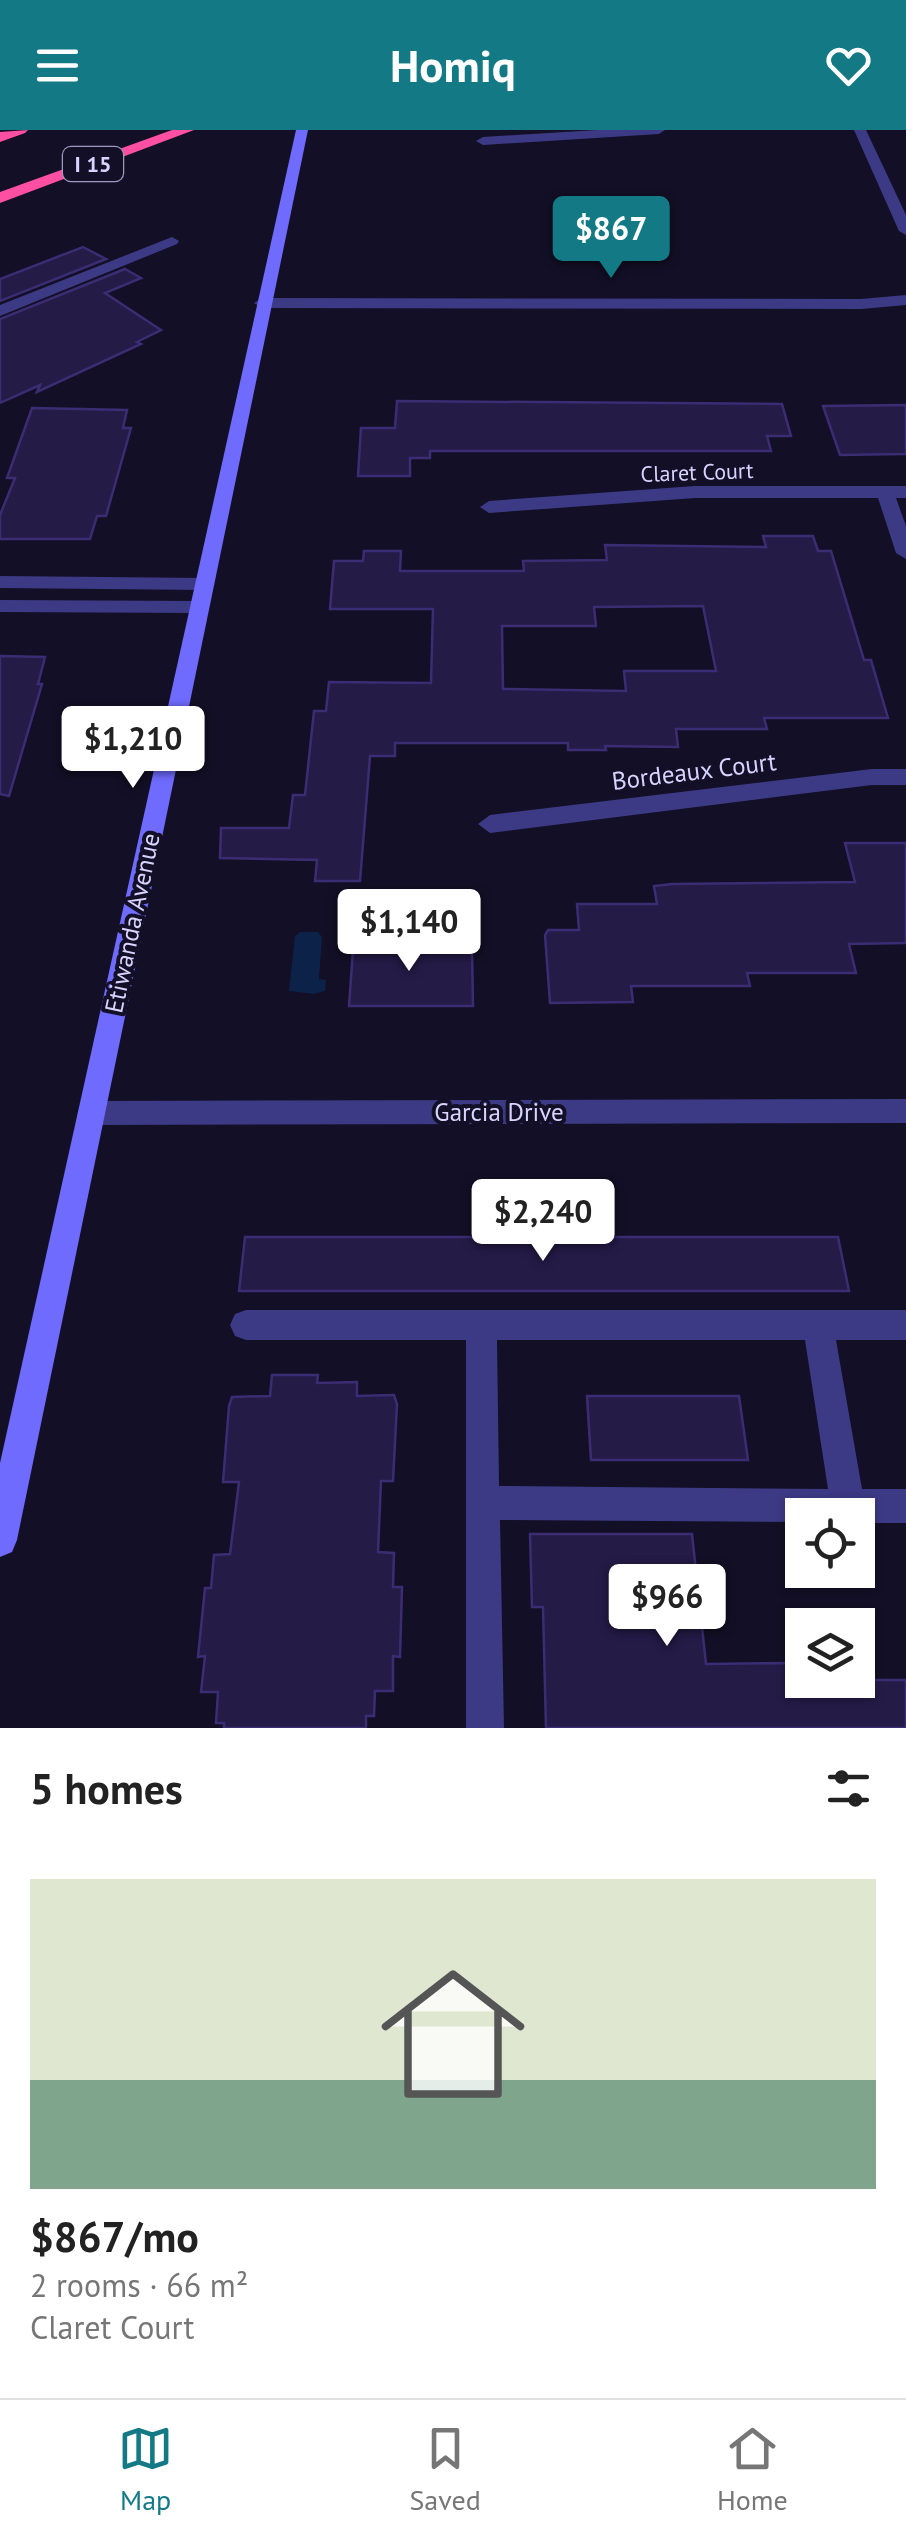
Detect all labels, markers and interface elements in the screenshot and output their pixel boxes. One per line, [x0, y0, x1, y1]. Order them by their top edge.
text: Homiq [390, 36, 516, 94]
icon: menu [30, 38, 85, 93]
icon: heart [821, 38, 876, 93]
road number: I 15 [63, 147, 123, 181]
pin: $867 [552, 196, 670, 281]
text: $867 [575, 207, 647, 249]
street label: Claret Court [640, 456, 754, 488]
pin: $1,210 [52, 706, 214, 791]
text: $1,210 [84, 717, 182, 759]
street label: Bordeaux Court [610, 745, 779, 797]
street label: Etiwanda Avenue [97, 830, 167, 1016]
pin: $1,140 [328, 889, 490, 974]
text: $1,140 [360, 900, 458, 942]
street label: Garcia Drive [434, 1096, 564, 1128]
pin: $2,240 [462, 1179, 624, 1264]
text: $2,240 [494, 1190, 592, 1232]
map controls [785, 1498, 875, 1698]
button: locate [785, 1498, 875, 1588]
pin: $966 [608, 1564, 726, 1649]
text: $966 [631, 1575, 703, 1617]
button: layers [785, 1608, 875, 1698]
text: 5 homes [30, 1761, 183, 1816]
icon: filters [821, 1761, 876, 1816]
icon: home [363, 1944, 543, 2124]
text: $867/mo [30, 2209, 199, 2264]
text: 2 rooms · 66 m² [30, 2264, 248, 2306]
text: Claret Court [30, 2306, 194, 2348]
tab: Map [118, 2421, 173, 2518]
tab: Saved [409, 2421, 481, 2518]
tab: Home [717, 2421, 788, 2518]

